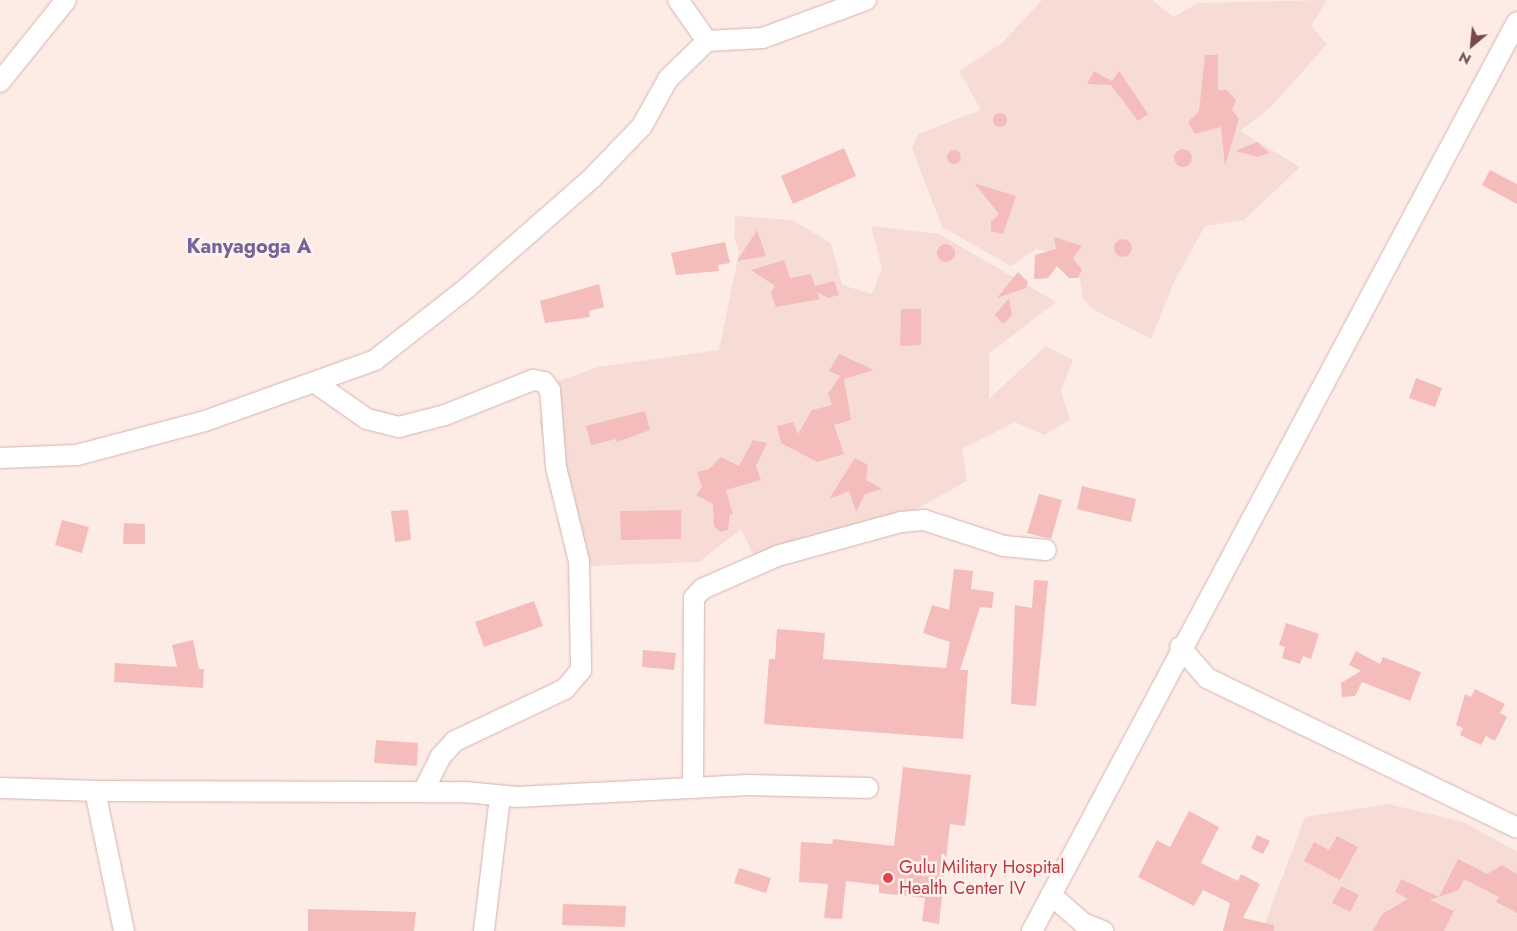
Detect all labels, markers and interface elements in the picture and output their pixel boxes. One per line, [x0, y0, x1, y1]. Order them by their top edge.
north arrow [1447, 20, 1497, 70]
text: N [1455, 47, 1475, 70]
district label: Kanyagoga A [186, 234, 312, 258]
place label: Gulu Military Hospital Health Center IV [899, 857, 1064, 900]
marker: Gulu Military Hospital Health Center IV [881, 871, 895, 885]

